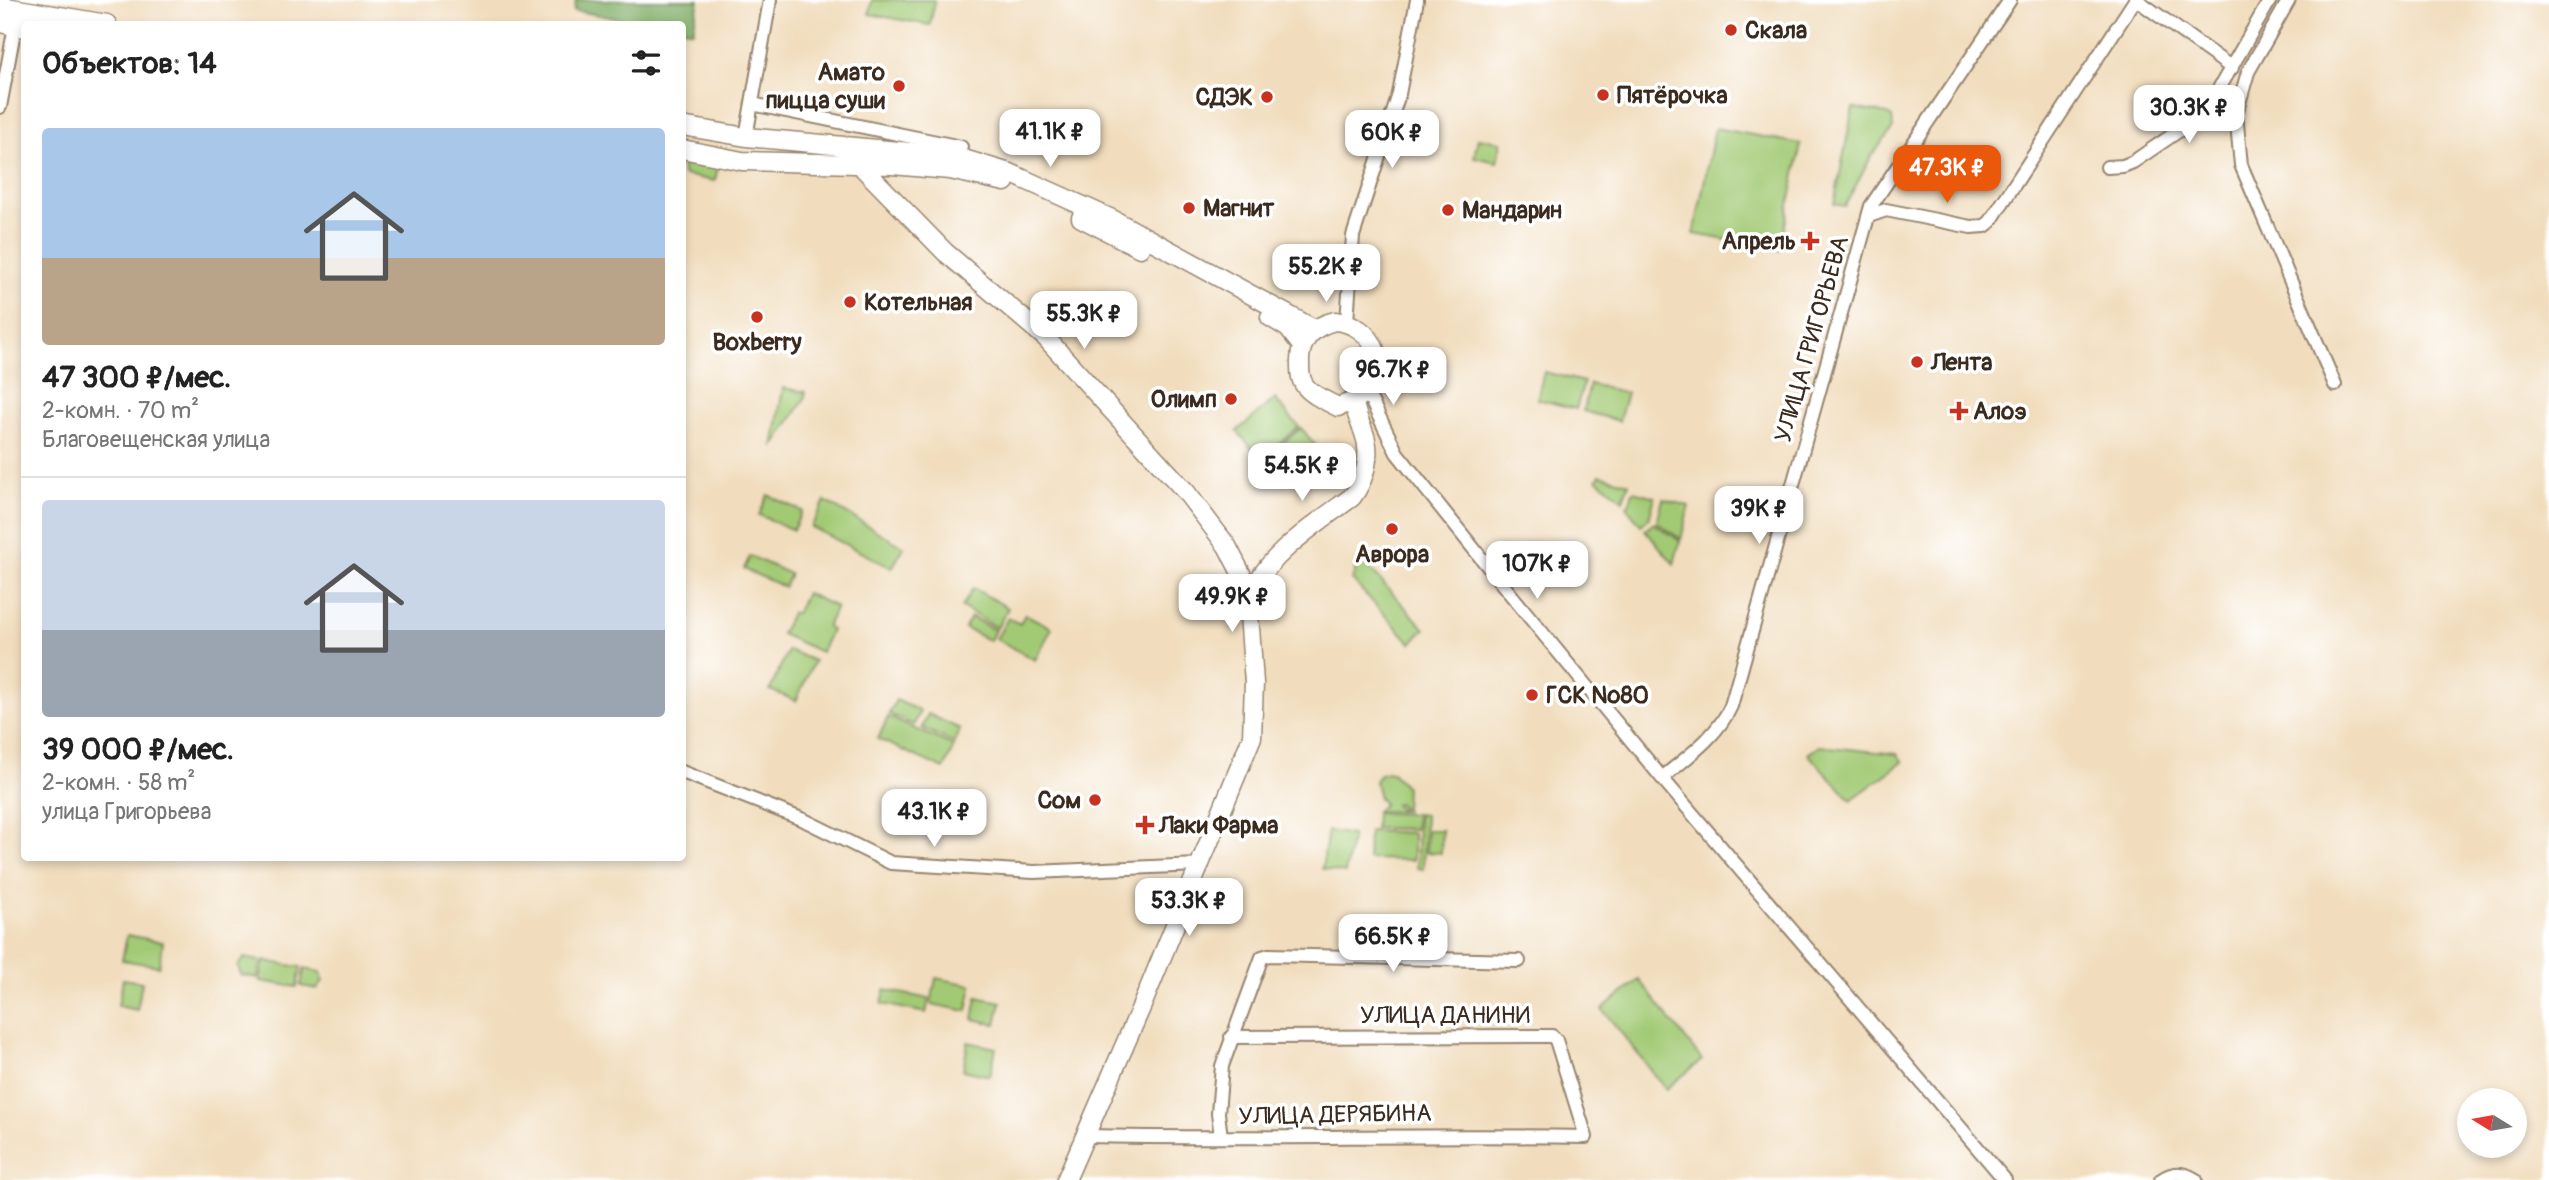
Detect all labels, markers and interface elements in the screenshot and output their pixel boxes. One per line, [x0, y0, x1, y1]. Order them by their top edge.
place label: Скала [1745, 16, 1807, 45]
marker: Скала [1723, 22, 1739, 38]
icon: filters [627, 44, 665, 82]
text: Объектов: 14 [42, 45, 217, 82]
place label: Амато пицца суши [766, 58, 885, 115]
marker: Амато пицца суши [891, 78, 907, 94]
place label: Пятёрочка [1617, 81, 1728, 110]
place label: СДЭК [1196, 83, 1253, 112]
pin: 30.3K ₽ [2124, 86, 2254, 145]
marker: Пятёрочка [1595, 87, 1611, 103]
marker: СДЭК [1259, 89, 1275, 105]
text: 30.3K ₽ [2149, 93, 2229, 122]
pin: 41.1K ₽ [985, 110, 1115, 169]
pin: 60K ₽ [1343, 110, 1441, 170]
text: 41.1K ₽ [1015, 117, 1085, 146]
text: 60K ₽ [1361, 118, 1423, 147]
pin: 47.3K ₽ [1882, 146, 2012, 205]
text: 47.3K ₽ [1909, 153, 1985, 182]
icon: home [291, 173, 417, 299]
place label: Магнит [1203, 194, 1275, 223]
place label: Мандарин [1462, 196, 1562, 225]
marker: Магнит [1181, 200, 1197, 216]
marker: Мандарин [1440, 202, 1456, 218]
place label: Апрель [1721, 227, 1796, 256]
street label: УЛИЦА ГРИГОРЬЕВА [1769, 232, 1855, 446]
marker: Апрель [1802, 233, 1818, 249]
pin: 55.2K ₽ [1261, 244, 1391, 304]
text: 55.2K ₽ [1288, 252, 1364, 281]
place label: Котельная [864, 288, 973, 317]
pin: 55.3K ₽ [1019, 292, 1149, 351]
marker: Котельная [842, 294, 858, 310]
text: 55.3K ₽ [1046, 299, 1122, 328]
marker: Boxberry [749, 309, 765, 325]
place label: Boxberry [712, 328, 802, 357]
pin: 96.7K ₽ [1328, 348, 1458, 407]
place label: Лента [1930, 348, 1992, 377]
marker: Лента [1909, 354, 1925, 370]
text: 96.7K ₽ [1355, 355, 1431, 384]
text: 47 300 ₽/мес. [42, 359, 231, 396]
place label: Олимп [1150, 385, 1217, 414]
marker: Олимп [1223, 391, 1239, 407]
text: 2-комн. · 70 m² [42, 396, 199, 425]
place label: Алоэ [1973, 397, 2027, 426]
marker: Алоэ [1951, 403, 1967, 419]
text: Благовещенская улица [42, 425, 270, 454]
pin: 54.5K ₽ [1237, 444, 1367, 503]
text: 54.5K ₽ [1264, 451, 1340, 480]
pin: 39K ₽ [1710, 486, 1808, 546]
text: 39K ₽ [1730, 494, 1788, 523]
marker: Аврора [1384, 521, 1400, 537]
place label: Аврора [1355, 540, 1429, 569]
pin: 107K ₽ [1480, 542, 1594, 601]
icon: home [291, 545, 417, 671]
text: 107K ₽ [1502, 549, 1572, 578]
pin: 49.9K ₽ [1167, 574, 1297, 634]
text: 49.9K ₽ [1195, 582, 1269, 611]
place label: ГСК №80 [1546, 681, 1649, 710]
marker: ГСК №80 [1524, 687, 1540, 703]
text: 39 000 ₽/мес. [42, 731, 234, 768]
text: 2-комн. · 58 m² [42, 768, 195, 797]
place label: Сом [1037, 786, 1081, 815]
pin: 43.1K ₽ [869, 790, 999, 849]
marker: Сом [1087, 792, 1103, 808]
text: улица Григорьева [42, 797, 211, 826]
text: 43.1K ₽ [898, 797, 970, 826]
place label: Лаки Фарма [1158, 811, 1278, 840]
marker: Лаки Фарма [1137, 817, 1153, 833]
pin: 53.3K ₽ [1124, 878, 1254, 938]
text: 53.3K ₽ [1151, 886, 1227, 915]
pin: 66.5K ₽ [1328, 914, 1458, 974]
text: 66.5K ₽ [1355, 922, 1431, 951]
street label: УЛИЦА ДАНИНИ [1360, 1001, 1530, 1030]
north arrow [2457, 1088, 2527, 1158]
map controls [2457, 1088, 2527, 1158]
street label: УЛИЦА ДЕРЯБИНА [1238, 1099, 1432, 1131]

